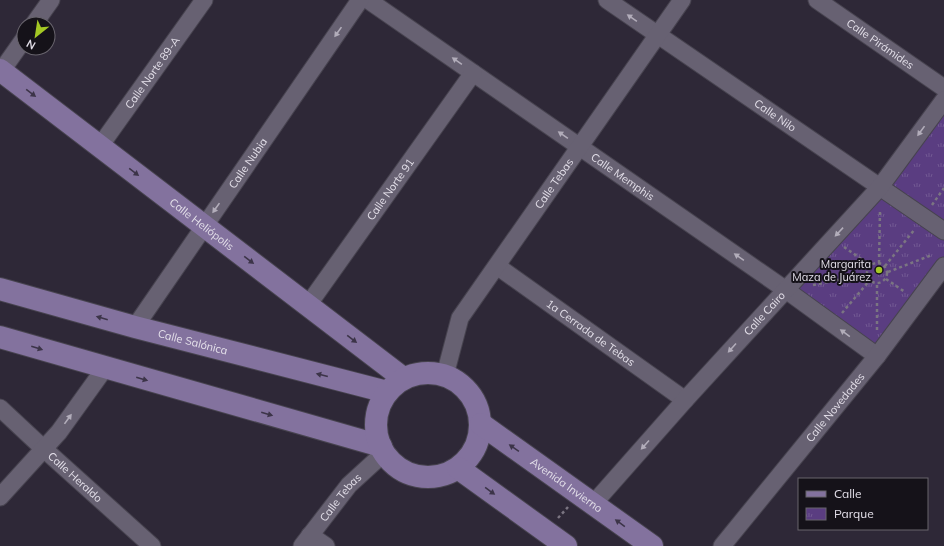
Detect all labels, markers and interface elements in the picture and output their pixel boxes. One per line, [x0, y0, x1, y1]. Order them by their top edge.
one-way arrow [627, 14, 637, 22]
north arrow [16, 16, 56, 56]
street label: Calle Pirámides [844, 16, 917, 72]
one-way arrow [334, 27, 342, 37]
street label: Calle Norte 89-A [122, 34, 183, 112]
text: N [24, 37, 38, 53]
one-way arrow [451, 57, 462, 65]
one-way arrow [26, 89, 36, 97]
street label: Calle Nilo [752, 96, 799, 135]
one-way arrow [917, 126, 925, 136]
one-way arrow [558, 131, 569, 139]
street label: Calle Nubia [225, 135, 270, 191]
street label: Calle Memphis [588, 150, 657, 204]
street label: Calle Tebas [531, 155, 576, 211]
street label: Calle Norte 91 [364, 156, 417, 223]
one-way arrow [129, 168, 140, 177]
street label: Calle Heliópolis [167, 195, 237, 253]
one-way arrow [212, 202, 220, 213]
one-way arrow [834, 227, 844, 237]
one-way arrow [734, 253, 745, 261]
one-way arrow [243, 256, 254, 264]
place label: Margarita Maza de Juárez [792, 257, 871, 284]
marker: Margarita Maza de Juárez [874, 265, 884, 275]
street label: Calle Cairo [741, 288, 788, 338]
street label: 1a Cerrada de Tebas [543, 296, 638, 369]
one-way arrow [95, 315, 107, 321]
street label: Calle Salónica [156, 326, 229, 358]
one-way arrow [840, 329, 850, 337]
one-way arrow [346, 335, 357, 343]
one-way arrow [728, 343, 737, 353]
one-way arrow [32, 345, 44, 351]
street label: Calle Novedades [803, 370, 868, 445]
one-way arrow [316, 372, 328, 378]
one-way arrow [136, 376, 148, 382]
one-way arrow [262, 411, 274, 417]
one-way arrow [64, 414, 72, 424]
one-way arrow [641, 440, 650, 450]
one-way arrow [509, 443, 520, 452]
street label: Calle Heraldo [45, 449, 105, 505]
street label: Avenida Invierno [528, 455, 605, 515]
street label: Calle Tebas [316, 470, 364, 524]
legend [798, 478, 928, 530]
text: Calle [834, 486, 861, 501]
one-way arrow [484, 487, 495, 495]
text: Parque [834, 506, 874, 521]
one-way arrow [615, 519, 626, 527]

